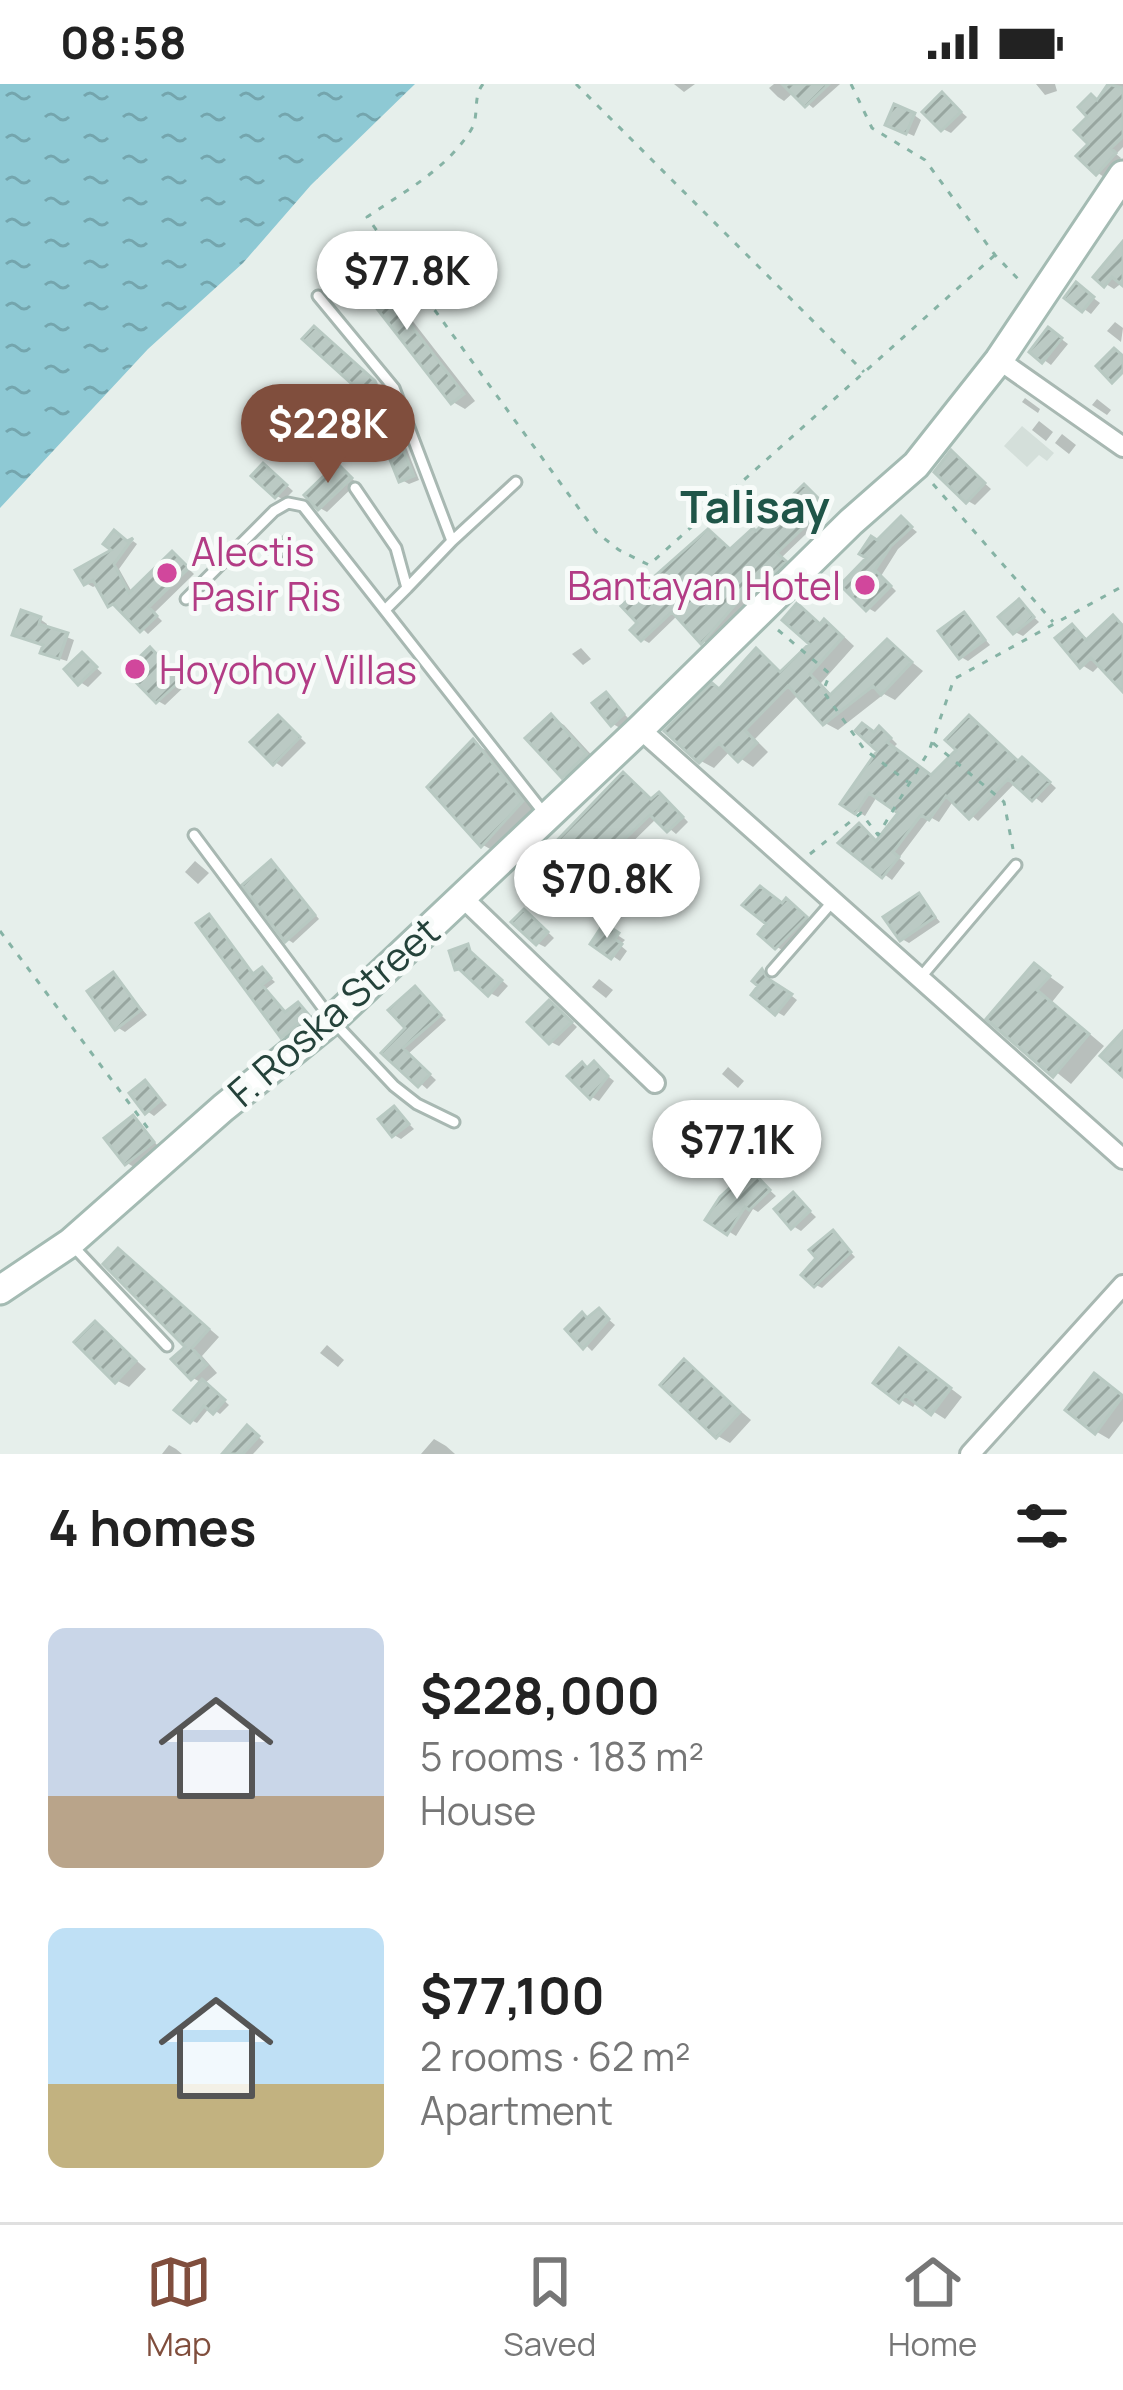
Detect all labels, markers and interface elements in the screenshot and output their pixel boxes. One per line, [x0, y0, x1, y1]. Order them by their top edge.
text: 08:58 [60, 11, 187, 73]
pin: $77.8K [309, 231, 505, 333]
text: $77.8K [344, 243, 470, 297]
pin: $228K [244, 384, 412, 486]
text: $228K [268, 396, 388, 450]
district label: Talisay [680, 475, 830, 537]
place label: Alectis Pasir Ris [191, 524, 341, 623]
place label: Bantayan Hotel [567, 558, 841, 612]
marker: Alectis Pasir Ris [154, 560, 180, 586]
marker: Bantayan Hotel [852, 572, 878, 598]
place label: Hoyohoy Villas [159, 642, 417, 696]
marker: Hoyohoy Villas [122, 656, 148, 682]
pin: $70.8K [509, 839, 705, 941]
text: $70.8K [541, 851, 673, 905]
street label: F. Roska Street [216, 904, 450, 1118]
pin: $77.1K [639, 1100, 835, 1202]
text: $77.1K [679, 1112, 795, 1166]
text: 4 homes [48, 1492, 256, 1561]
icon: filters [1009, 1493, 1075, 1559]
text: $228,000 [420, 1660, 660, 1729]
icon: home [144, 1676, 288, 1820]
text: 5 rooms · 183 m² [420, 1729, 704, 1783]
text: House [420, 1783, 536, 1837]
text: $77,100 [420, 1960, 605, 2029]
icon: home [144, 1976, 288, 2120]
text: 2 rooms · 62 m² [420, 2029, 691, 2083]
text: Apartment [420, 2083, 613, 2137]
tab: Map [146, 2249, 212, 2366]
tab: Saved [503, 2249, 596, 2366]
tab: Home [888, 2249, 977, 2366]

